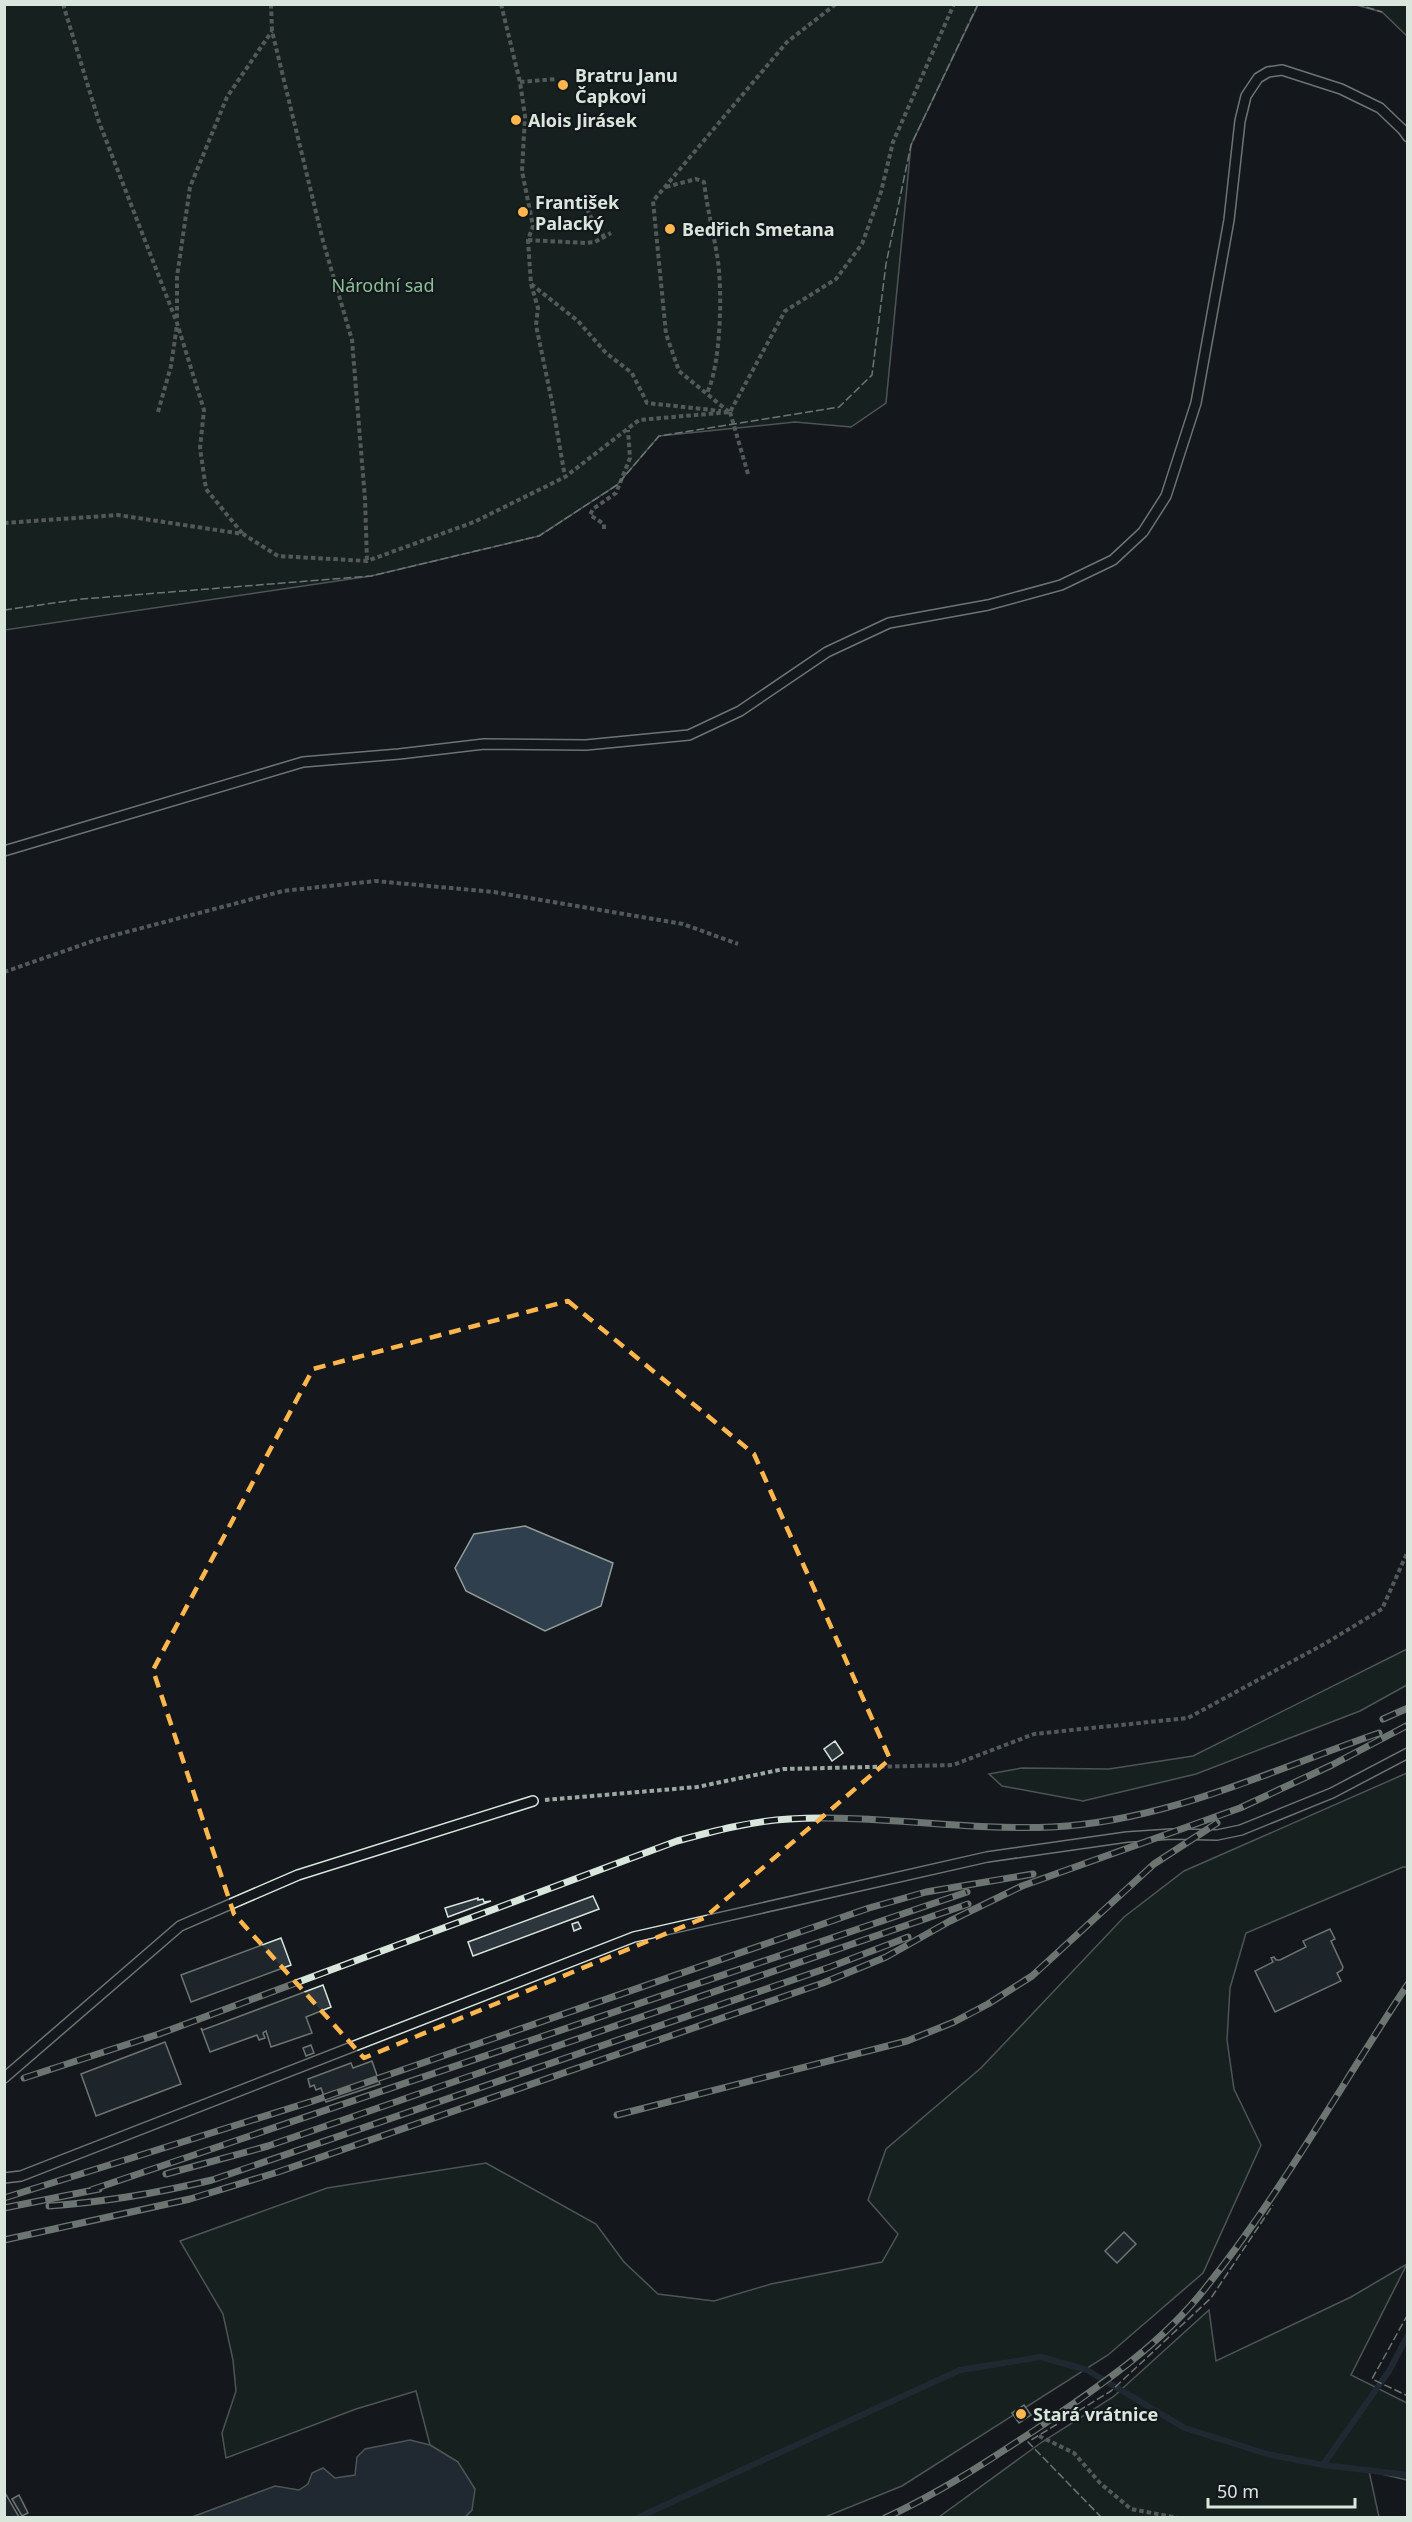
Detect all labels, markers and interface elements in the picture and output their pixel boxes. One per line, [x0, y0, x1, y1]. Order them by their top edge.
place label: Bratru Janu Čapkovi [575, 63, 678, 108]
marker: Bratru Janu Čapkovi [556, 78, 570, 92]
place label: Alois Jirásek [528, 108, 638, 132]
marker: Alois Jirásek [509, 113, 523, 127]
place label: František Palacký [535, 190, 620, 235]
marker: František Palacký [516, 205, 530, 219]
place label: Bedřich Smetana [682, 217, 834, 241]
marker: Bedřich Smetana [663, 222, 677, 236]
park label: Národní sad [331, 273, 435, 297]
place label: Stará vrátnice [1033, 2402, 1158, 2426]
marker: Stará vrátnice [1014, 2407, 1028, 2421]
scale bar [1208, 2471, 1355, 2509]
text: 50 m [1217, 2479, 1259, 2503]

